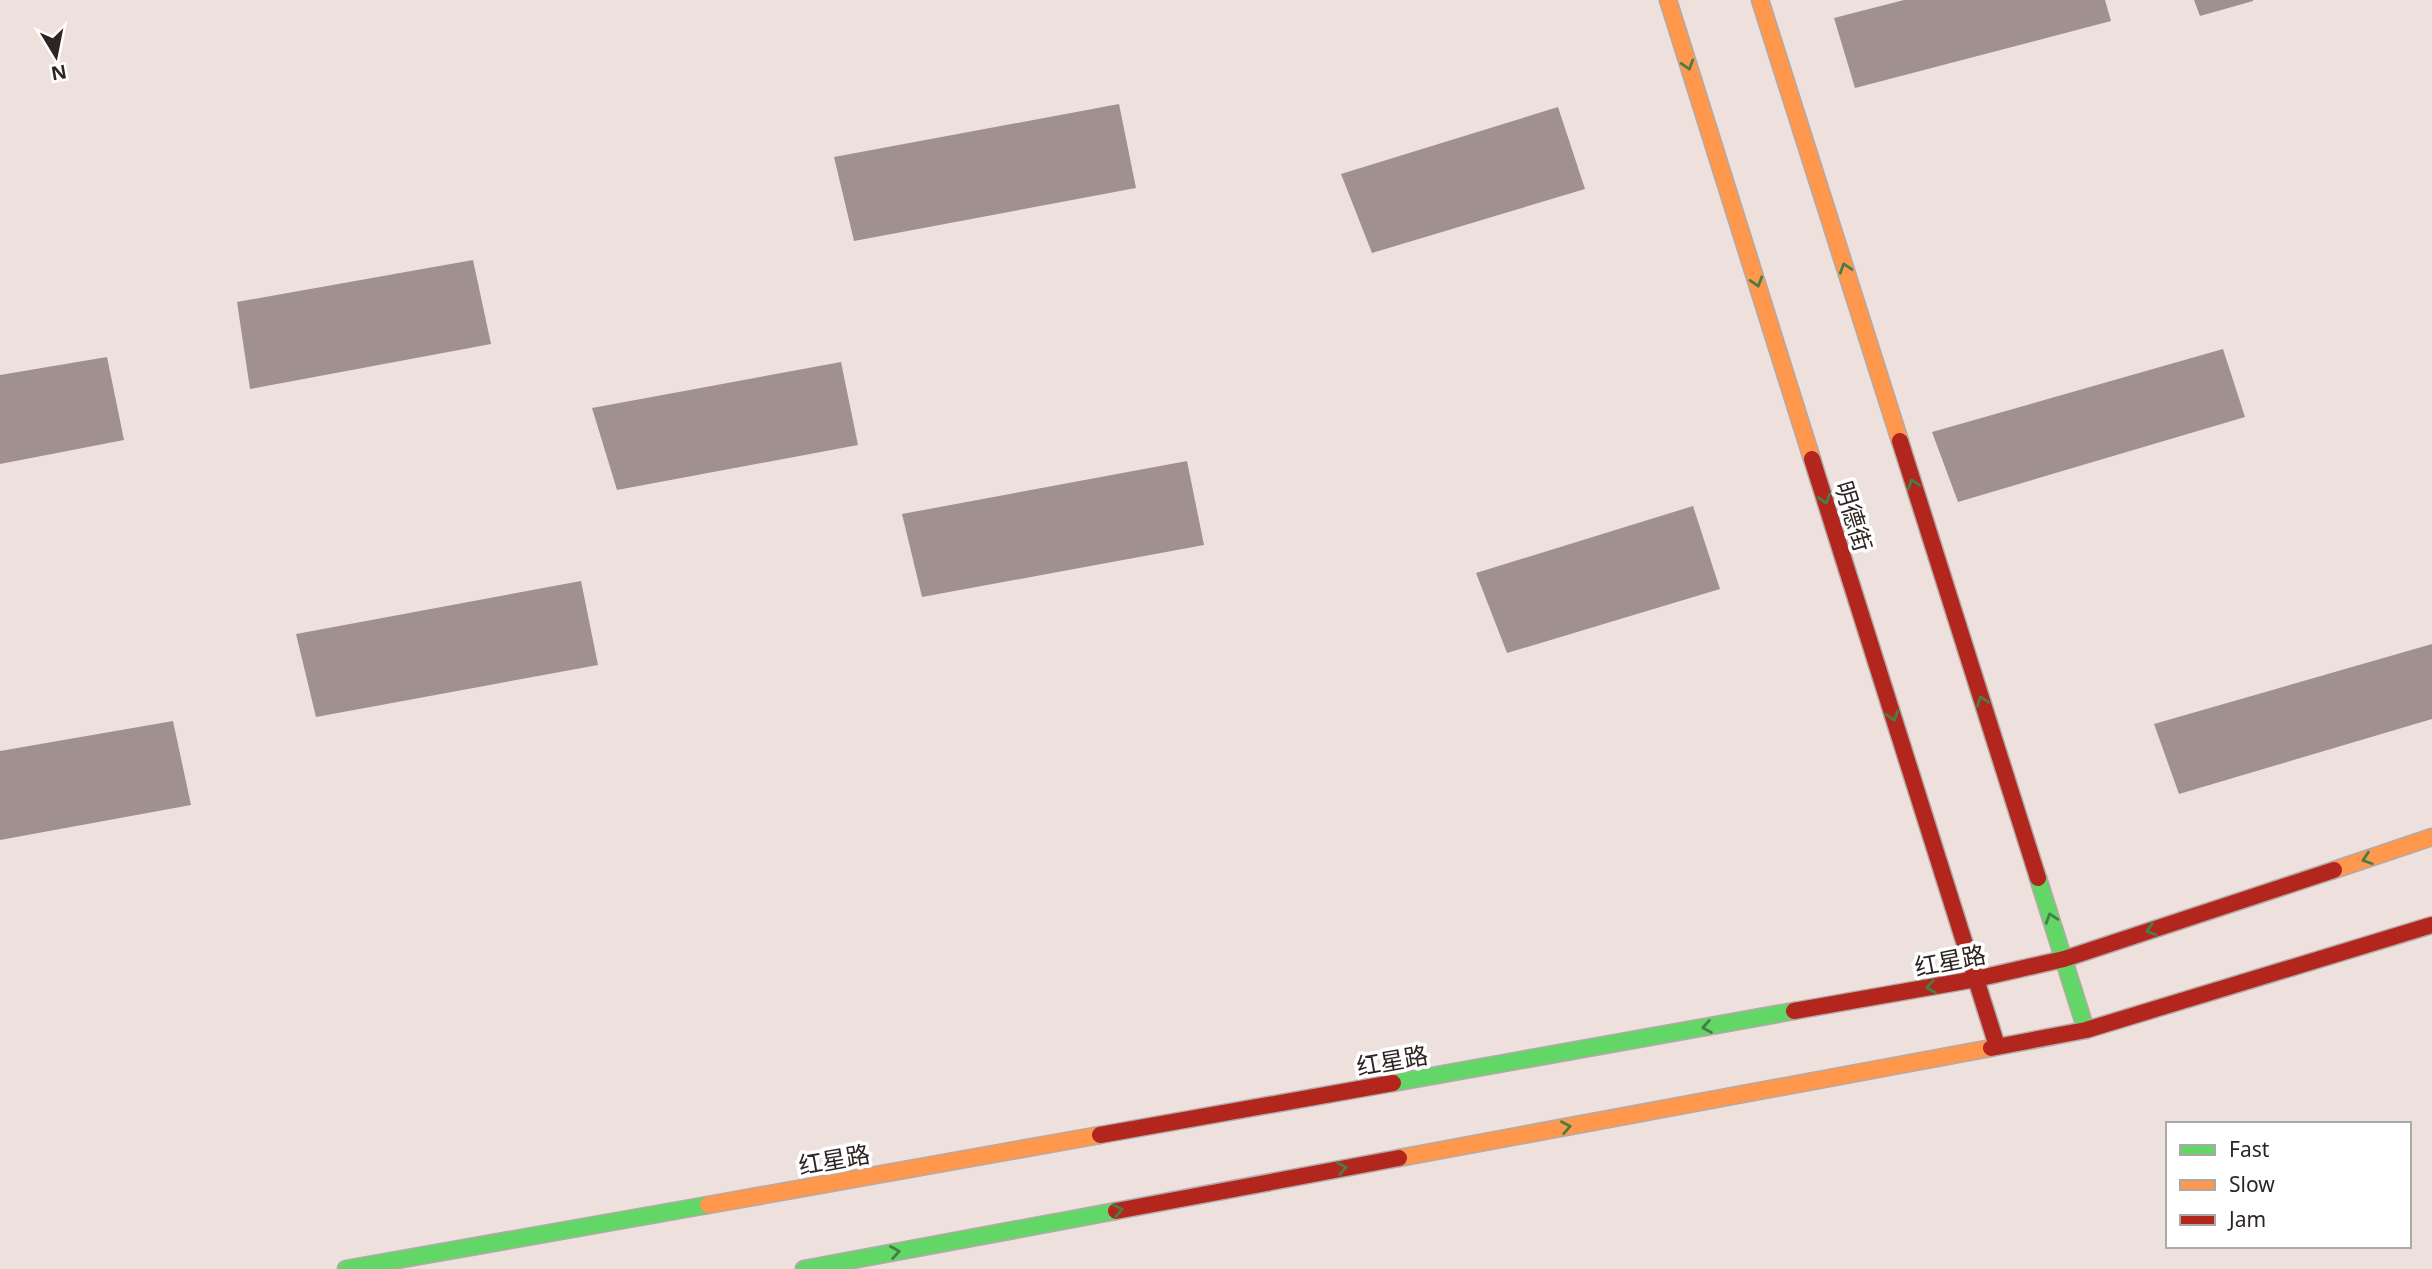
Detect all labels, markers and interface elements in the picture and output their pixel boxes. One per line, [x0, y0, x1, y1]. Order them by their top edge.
north arrow [21, 21, 91, 91]
text: N [49, 59, 69, 87]
one-way arrow [1680, 59, 1695, 71]
one-way arrow [1839, 262, 1853, 274]
one-way arrow [1748, 276, 1763, 288]
street label: 明德街 [1828, 477, 1880, 555]
one-way arrow [1907, 479, 1922, 491]
one-way arrow [1817, 492, 1831, 505]
one-way arrow [1976, 696, 1990, 708]
one-way arrow [1885, 710, 1900, 722]
one-way arrow [2362, 850, 2374, 865]
one-way arrow [2044, 913, 2059, 925]
one-way arrow [2146, 922, 2158, 936]
street label: 红星路 [1912, 937, 1988, 983]
one-way arrow [1925, 979, 1937, 994]
one-way arrow [1701, 1018, 1713, 1033]
street label: 红星路 [1354, 1037, 1430, 1083]
one-way arrow [1560, 1120, 1572, 1135]
legend [2166, 1122, 2411, 1248]
text: Fast [2229, 1135, 2270, 1163]
street label: 红星路 [796, 1136, 872, 1182]
one-way arrow [1336, 1162, 1348, 1177]
text: Slow [2229, 1170, 2275, 1198]
one-way arrow [1112, 1204, 1124, 1219]
text: Jam [2227, 1205, 2266, 1233]
one-way arrow [889, 1245, 901, 1260]

